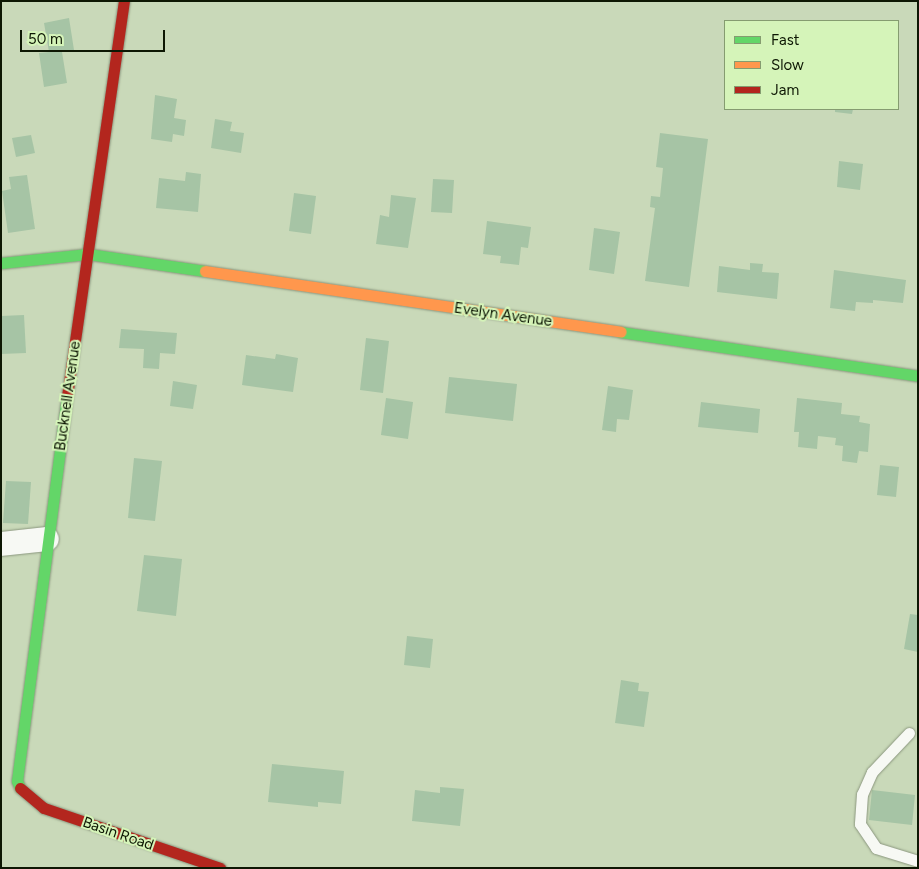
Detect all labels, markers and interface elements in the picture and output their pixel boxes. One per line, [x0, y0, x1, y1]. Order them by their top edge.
scale bar [22, 20, 168, 52]
legend [724, 20, 899, 110]
text: 50 m [28, 30, 63, 48]
text: Fast [771, 31, 799, 49]
text: Slow [771, 56, 804, 74]
text: Jam [771, 81, 799, 99]
street label: Evelyn Avenue [453, 299, 553, 331]
street label: Bucknell Avenue [51, 340, 85, 452]
street label: Basin Road [80, 813, 156, 855]

